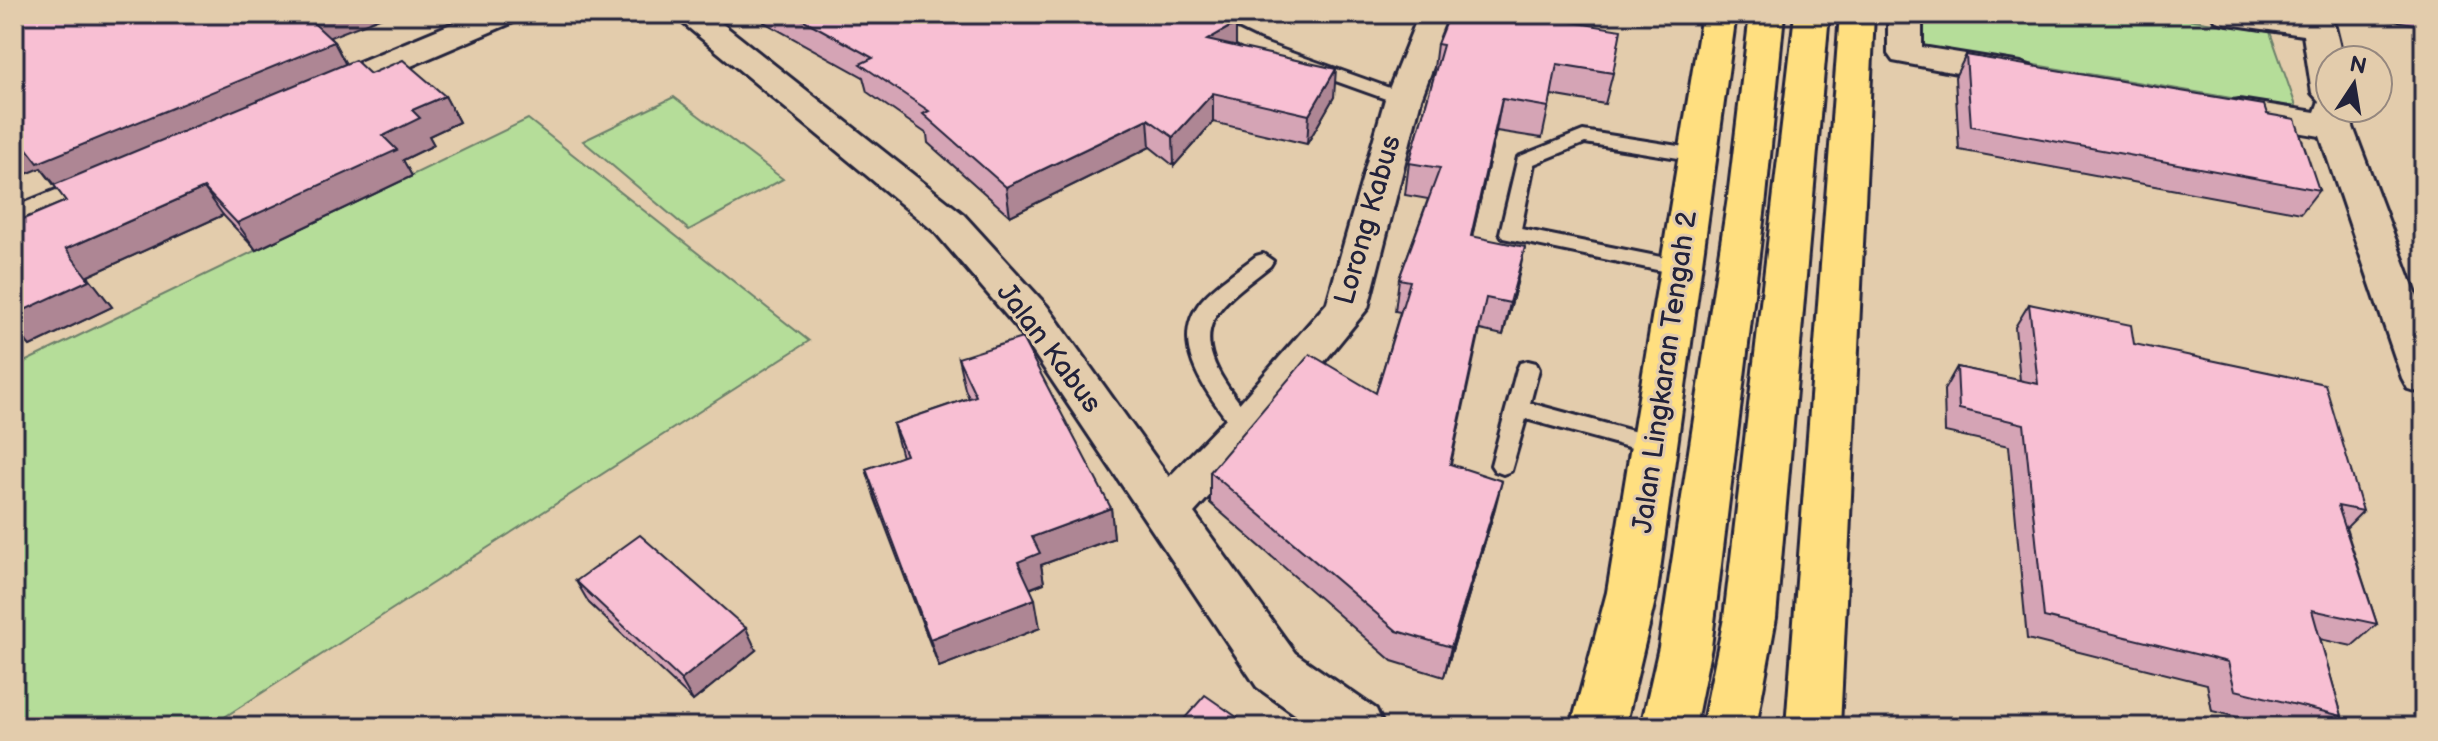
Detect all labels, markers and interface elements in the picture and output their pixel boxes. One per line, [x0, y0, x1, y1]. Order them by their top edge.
north arrow [2314, 44, 2394, 124]
text: N [2347, 51, 2369, 81]
street label: Lorong Kabus [1328, 131, 1408, 309]
street label: Jalan Lingkaran Tengah 2 [1626, 208, 1704, 535]
street label: Jalan Kabus [990, 277, 1109, 419]

